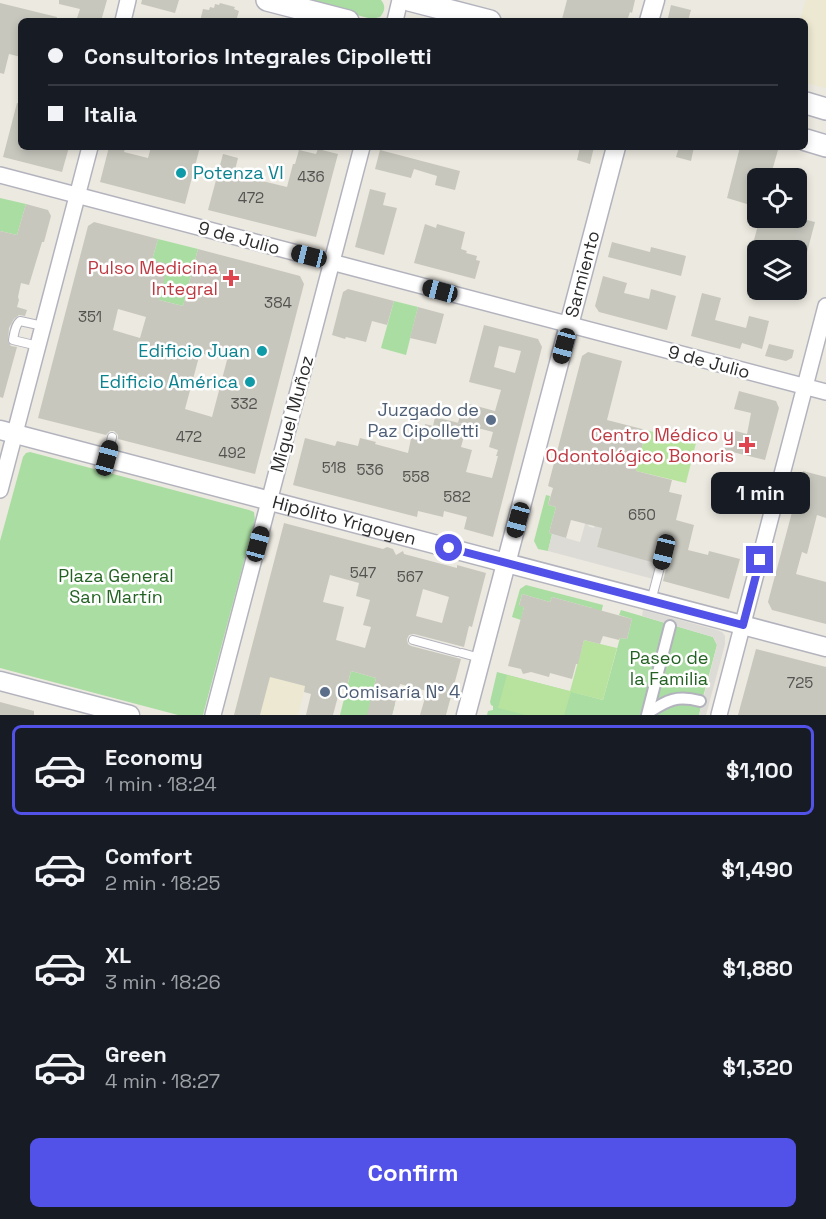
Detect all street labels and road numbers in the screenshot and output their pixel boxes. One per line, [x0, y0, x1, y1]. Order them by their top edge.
street label: 9 de Julio [196, 216, 283, 259]
street label: Sarmiento [560, 228, 604, 320]
street label: 9 de Julio [666, 340, 753, 383]
street label: Miguel Muñoz [265, 353, 318, 475]
street label: Hipólito Yrigoyen [270, 490, 419, 550]

